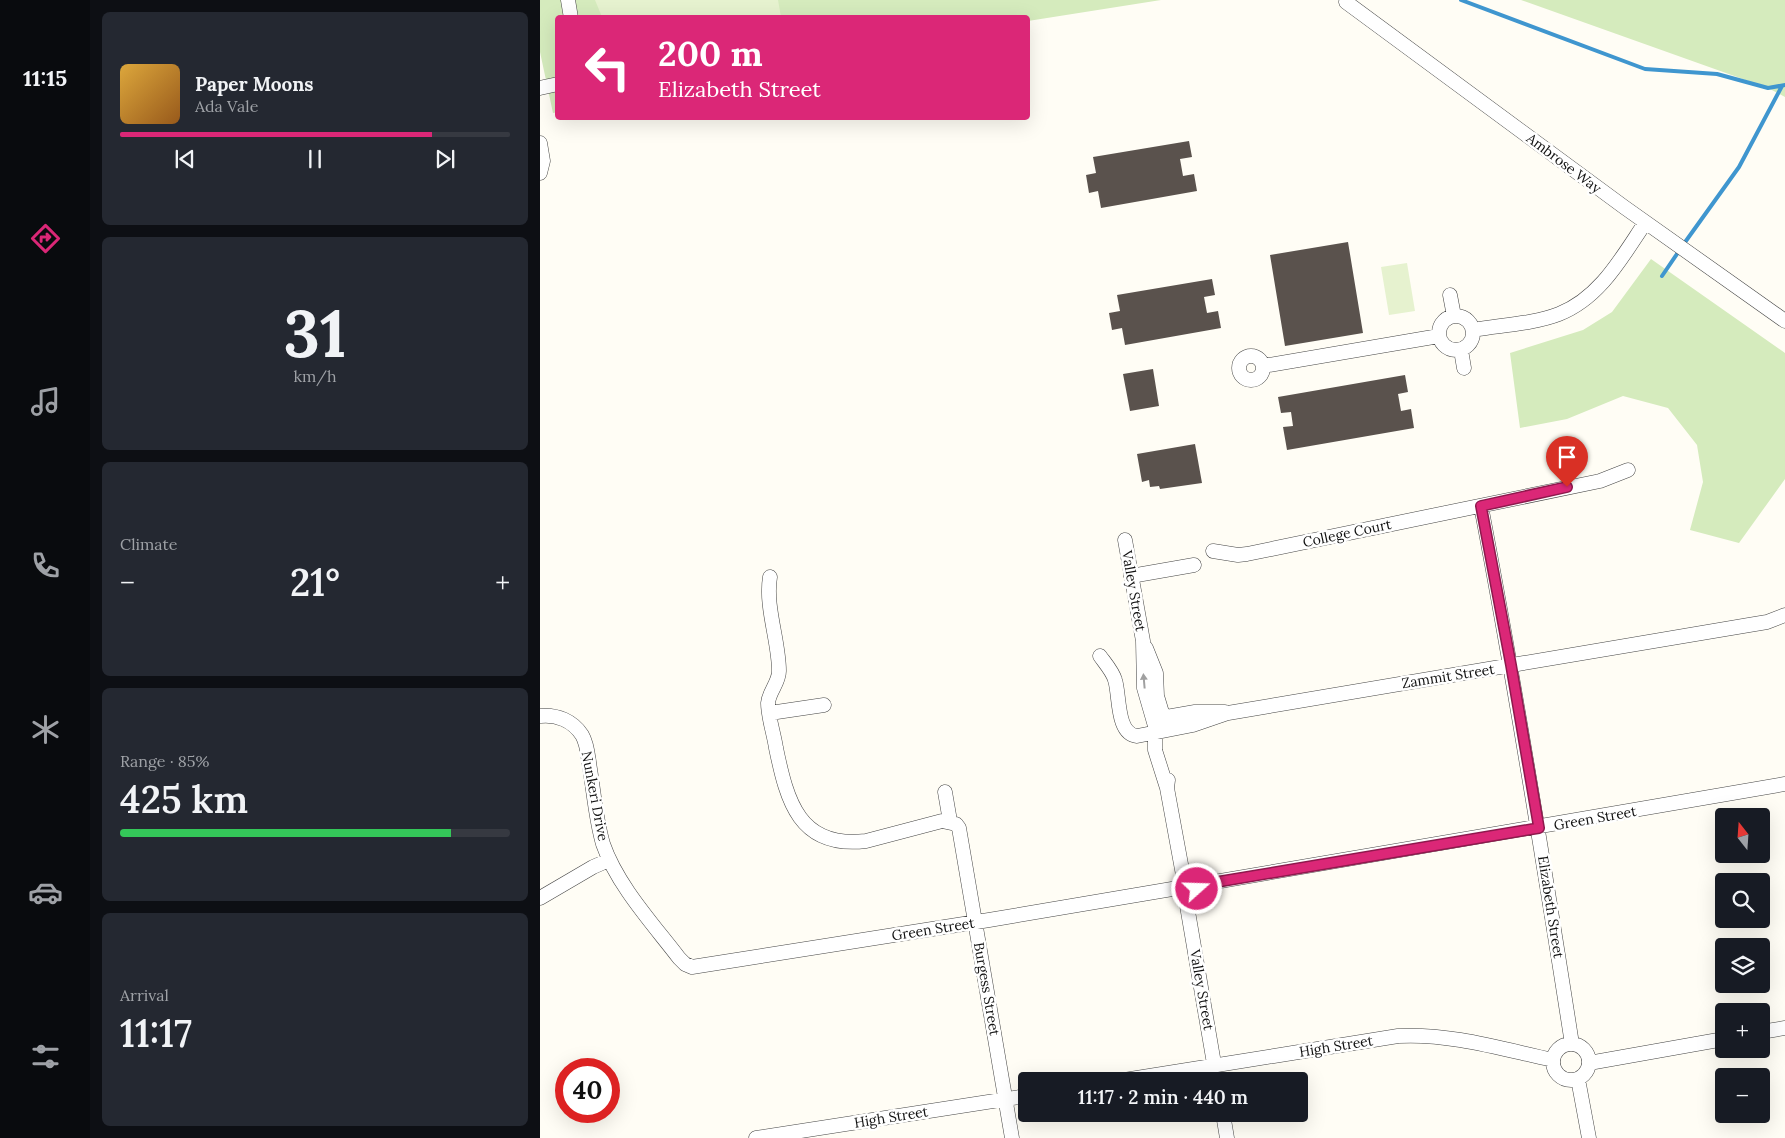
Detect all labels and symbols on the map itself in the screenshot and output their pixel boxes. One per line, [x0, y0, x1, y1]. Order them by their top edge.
street label: Ambrose Way [1522, 128, 1606, 197]
pin [1546, 436, 1588, 487]
street label: College Court [1301, 515, 1393, 551]
street label: Valley Street [1118, 548, 1150, 633]
street label: Zammit Street [1400, 660, 1496, 692]
one-way arrow [1140, 673, 1148, 689]
street label: Nunkeri Drive [577, 750, 613, 843]
street label: Green Street [1552, 802, 1638, 834]
north arrow [1715, 808, 1770, 862]
street label: Elizabeth Street [1534, 854, 1568, 960]
position arrow [1170, 862, 1222, 914]
street label: Green Street [890, 913, 976, 944]
street label: Burgess Street [970, 941, 1004, 1038]
street label: Valley Street [1186, 947, 1218, 1032]
street label: High Street [1298, 1031, 1375, 1061]
speed limit sign: 40 [555, 1058, 620, 1123]
street label: High Street [853, 1102, 930, 1132]

